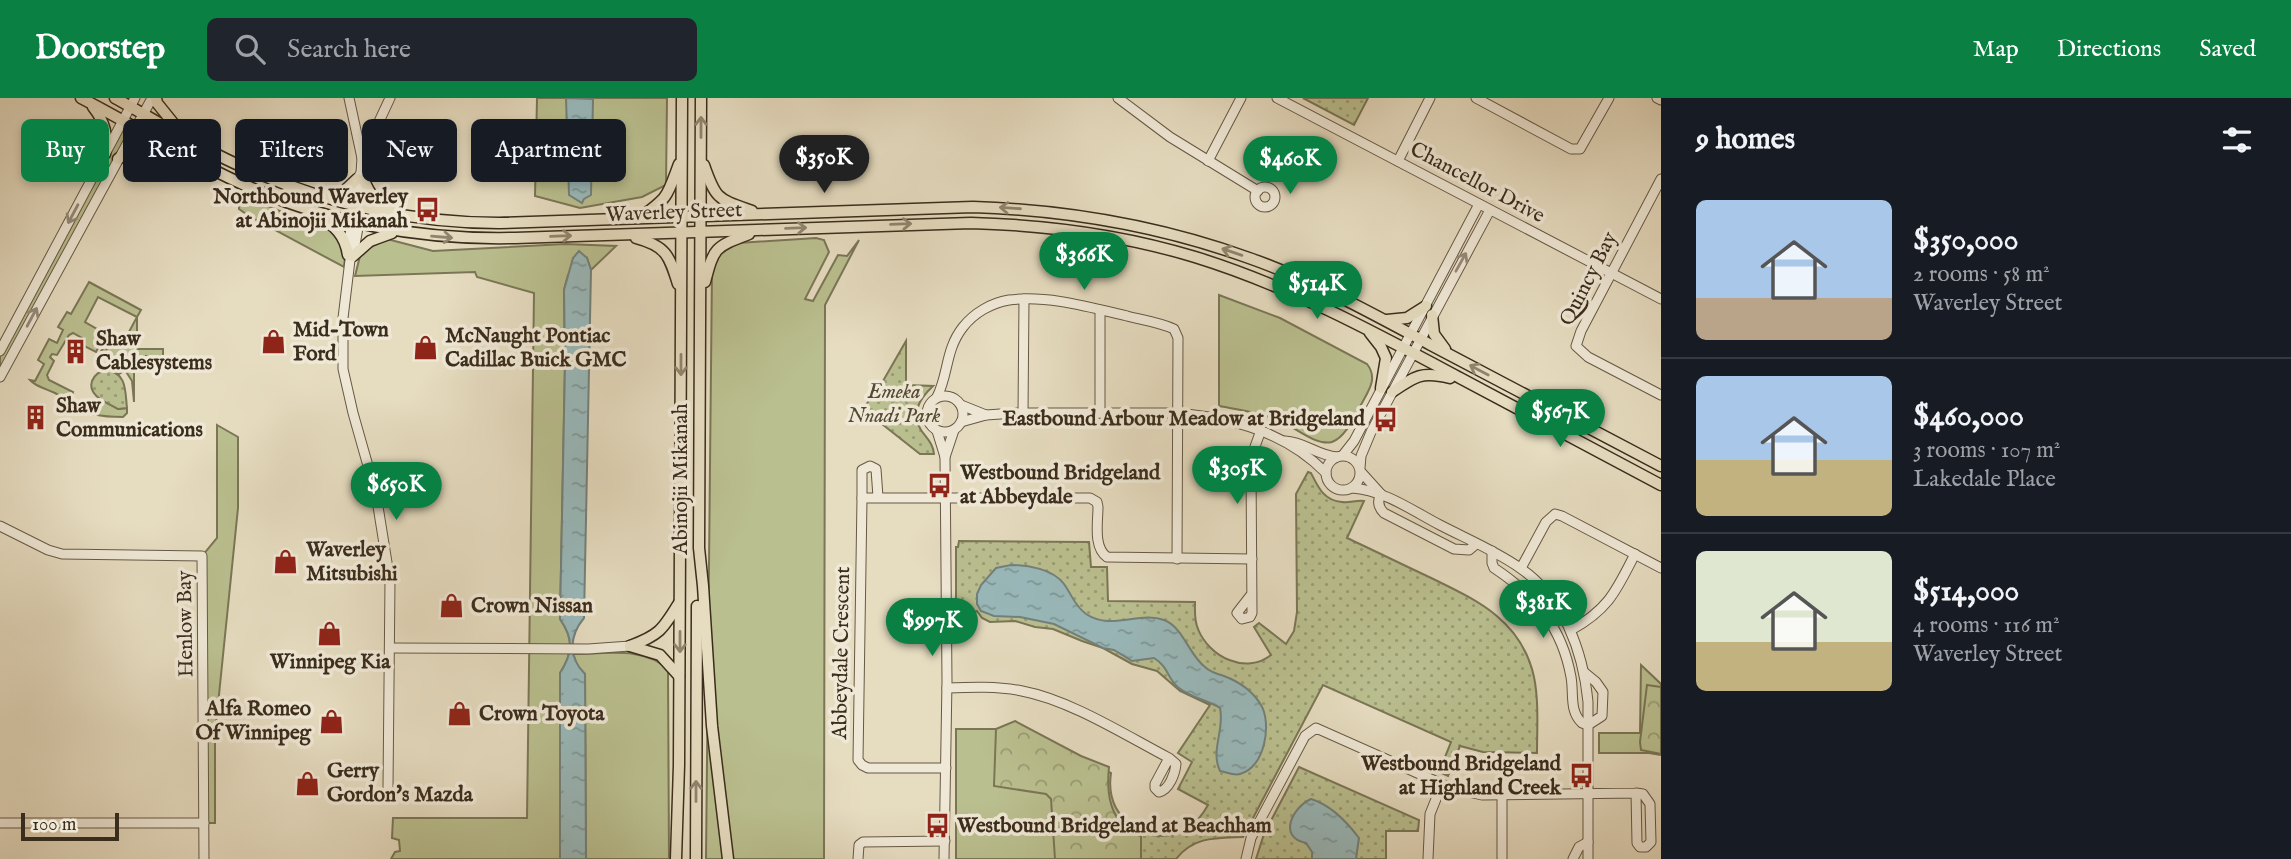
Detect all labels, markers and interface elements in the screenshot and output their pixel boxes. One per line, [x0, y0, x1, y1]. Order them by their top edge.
search box [207, 18, 697, 81]
text: Doorstep [35, 28, 165, 70]
icon: search [231, 30, 269, 68]
text: Search here [287, 33, 411, 66]
text: Map [1973, 34, 2019, 65]
text: Directions [2057, 34, 2161, 65]
text: Saved [2199, 34, 2256, 65]
one-way arrow [694, 116, 708, 139]
chip: Buy [21, 119, 109, 182]
chip: Rent [123, 119, 221, 182]
chip: Filters [235, 119, 348, 182]
chip: New [362, 119, 457, 182]
chip: Apartment [471, 119, 626, 182]
text: 9 homes [1696, 121, 1795, 159]
icon: filters [2218, 121, 2256, 159]
pin: $350K [775, 136, 873, 195]
pin: $460K [1241, 136, 1339, 196]
street label: Chancellor Drive [1405, 136, 1549, 230]
text: $350K [795, 143, 853, 172]
text: $460K [1259, 144, 1321, 173]
place label: Northbound Waverley at Abinojii Mikanah [212, 184, 409, 235]
bus stop icon: Northbound Waverley at Abinojii Mikanah [414, 195, 442, 223]
street label: Waverley Street [605, 197, 743, 229]
one-way arrow [999, 202, 1022, 215]
one-way arrow [65, 203, 79, 224]
one-way arrow [889, 218, 912, 231]
one-way arrow [784, 222, 807, 235]
text: $350,000 [1913, 222, 2019, 260]
street label: Quincy Bay [1554, 227, 1624, 331]
icon: home [1752, 228, 1836, 312]
one-way arrow [430, 230, 453, 243]
one-way arrow [550, 230, 573, 243]
pin: $366K [1035, 232, 1133, 292]
text: $366K [1055, 240, 1113, 269]
one-way arrow [1222, 245, 1244, 257]
one-way arrow [1454, 253, 1468, 273]
text: 2 rooms · 58 m² [1913, 260, 2050, 289]
pin: $514K [1268, 262, 1366, 321]
text: $514K [1288, 269, 1346, 298]
text: Waverley Street [1913, 289, 2063, 318]
one-way arrow [26, 307, 40, 328]
place label: Mid-Town Ford [293, 317, 389, 368]
place label: McNaught Pontiac Cadillac Buick GMC [445, 323, 627, 374]
place label: Shaw Cablesystems [96, 326, 212, 377]
shop icon: Mid-Town Ford [259, 328, 287, 356]
shop icon: McNaught Pontiac Cadillac Buick GMC [411, 334, 439, 362]
building icon: Shaw Cablesystems [62, 337, 90, 365]
one-way arrow [674, 353, 688, 376]
one-way arrow [1470, 363, 1490, 377]
park label: Emeka Nnadi Park [848, 379, 941, 430]
pin: $567K [1511, 390, 1609, 449]
place label: Shaw Communications [56, 393, 203, 444]
text: $567K [1531, 397, 1589, 426]
text: $460,000 [1913, 398, 2024, 436]
street label: Abinojii Mikanah [668, 403, 695, 556]
building icon: Shaw Communications [22, 404, 50, 432]
icon: home [1752, 404, 1836, 488]
bus stop icon: Eastbound Arbour Meadow at Bridgeland [1371, 405, 1399, 433]
place label: Eastbound Arbour Meadow at Bridgeland [1003, 406, 1366, 433]
text: 3 rooms · 107 m² [1913, 436, 2061, 465]
pin: $305K [1188, 446, 1286, 506]
text: $305K [1208, 454, 1266, 483]
place label: Westbound Bridgeland at Abbeydale [959, 460, 1161, 511]
pin: $650K [347, 462, 445, 522]
text: Lakedale Place [1913, 465, 2056, 494]
text: $650K [367, 470, 425, 499]
bus stop icon: Westbound Bridgeland at Abbeydale [926, 471, 954, 499]
place label: Waverley Mitsubishi [305, 537, 398, 588]
shop icon: Waverley Mitsubishi [272, 548, 300, 576]
street label: Abbeydale Crescent [827, 566, 857, 741]
street label: Henlow Bay [172, 570, 200, 678]
text: $514,000 [1913, 573, 2019, 611]
icon: home [1752, 579, 1836, 663]
pin: $381K [1494, 580, 1592, 640]
text: $381K [1515, 588, 1571, 617]
shop icon: Crown Nissan [437, 592, 465, 620]
place label: Crown Nissan [471, 593, 593, 620]
pin: $997K [883, 598, 981, 658]
text: $997K [902, 606, 962, 635]
text: 4 rooms · 116 m² [1913, 611, 2060, 640]
shop icon: Winnipeg Kia [316, 619, 344, 647]
one-way arrow [673, 630, 687, 653]
text: Waverley Street [1913, 640, 2063, 669]
place label: Winnipeg Kia [269, 649, 391, 676]
place label: Alfa Romeo Of Winnipeg [195, 696, 312, 747]
shop icon: Crown Toyota [445, 700, 473, 728]
place label: Crown Toyota [479, 701, 605, 728]
shop icon: Alfa Romeo Of Winnipeg [317, 707, 345, 735]
place label: Westbound Bridgeland at Highland Creek [1360, 751, 1562, 802]
place label: Gerry Gordon's Mazda [327, 758, 474, 809]
bus stop icon: Westbound Bridgeland at Highland Creek [1567, 762, 1595, 790]
shop icon: Gerry Gordon's Mazda [293, 769, 321, 797]
one-way arrow [689, 780, 703, 803]
scale bar [21, 810, 119, 842]
bus stop icon: Westbound Bridgeland at Beachham [923, 812, 951, 840]
text: 100 m [32, 813, 76, 837]
place label: Westbound Bridgeland at Beachham [956, 813, 1273, 840]

